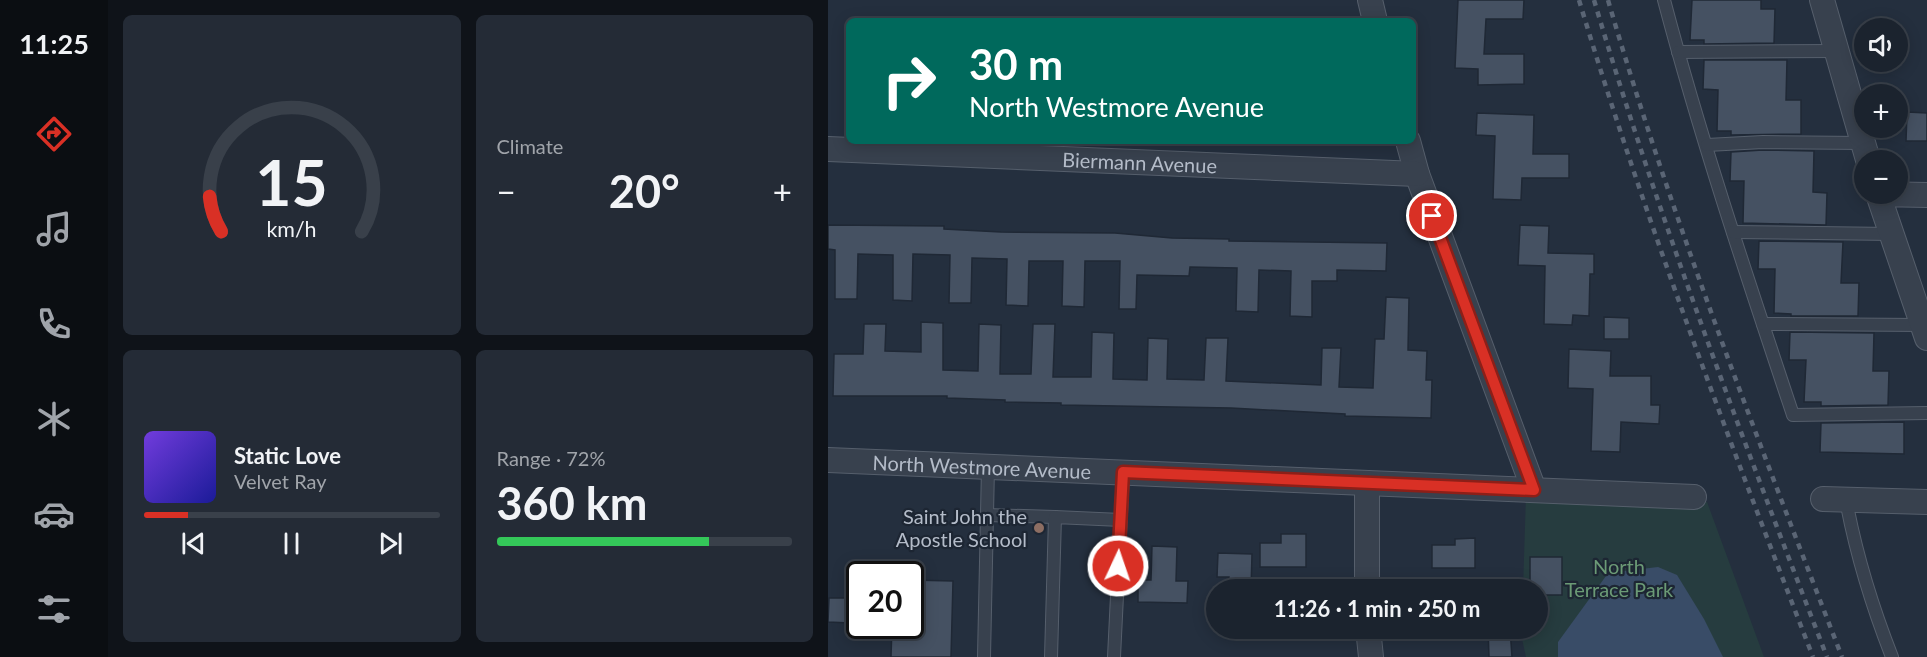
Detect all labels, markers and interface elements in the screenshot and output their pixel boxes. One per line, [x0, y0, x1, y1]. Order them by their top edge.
map controls [1854, 18, 1908, 204]
button: sound [1854, 18, 1908, 72]
text: 11:25 [19, 27, 89, 60]
text: 30 m [969, 39, 1063, 89]
icon: right [870, 42, 948, 120]
button: + [1854, 84, 1908, 138]
text: North Westmore Avenue [969, 90, 1264, 123]
icon: directions [33, 113, 75, 155]
text: Climate [497, 134, 563, 158]
text: 15 [256, 144, 328, 219]
street label: Biermann Avenue [1062, 147, 1218, 178]
button: − [1854, 150, 1908, 204]
text: 20° [609, 164, 680, 218]
text: − [497, 171, 516, 211]
text: + [773, 171, 792, 211]
pin [1406, 190, 1457, 241]
icon: arrive [1415, 199, 1448, 232]
icon: music [33, 208, 75, 250]
text: km/h [267, 216, 317, 242]
icon: phone [33, 303, 75, 345]
icon: climate [33, 398, 75, 440]
text: Static Love [234, 442, 341, 469]
text: Range · 72% [497, 446, 605, 470]
street label: North Westmore Avenue [872, 450, 1092, 483]
text: Velvet Ray [234, 469, 327, 493]
text: 360 km [497, 476, 647, 530]
icon: car [33, 493, 75, 535]
place label: Saint John the Apostle School [896, 504, 1027, 551]
marker: Saint John the Apostle School [1032, 521, 1046, 535]
icon: previous [177, 527, 210, 560]
icon: pause [275, 527, 308, 560]
icon: next [374, 527, 407, 560]
position arrow [1086, 534, 1150, 598]
park label: North Terrace Park [1565, 554, 1674, 601]
speed limit sign: 20 [846, 561, 924, 639]
icon: filters [33, 588, 75, 630]
text: 11:26 · 1 min · 250 m [1274, 595, 1480, 622]

